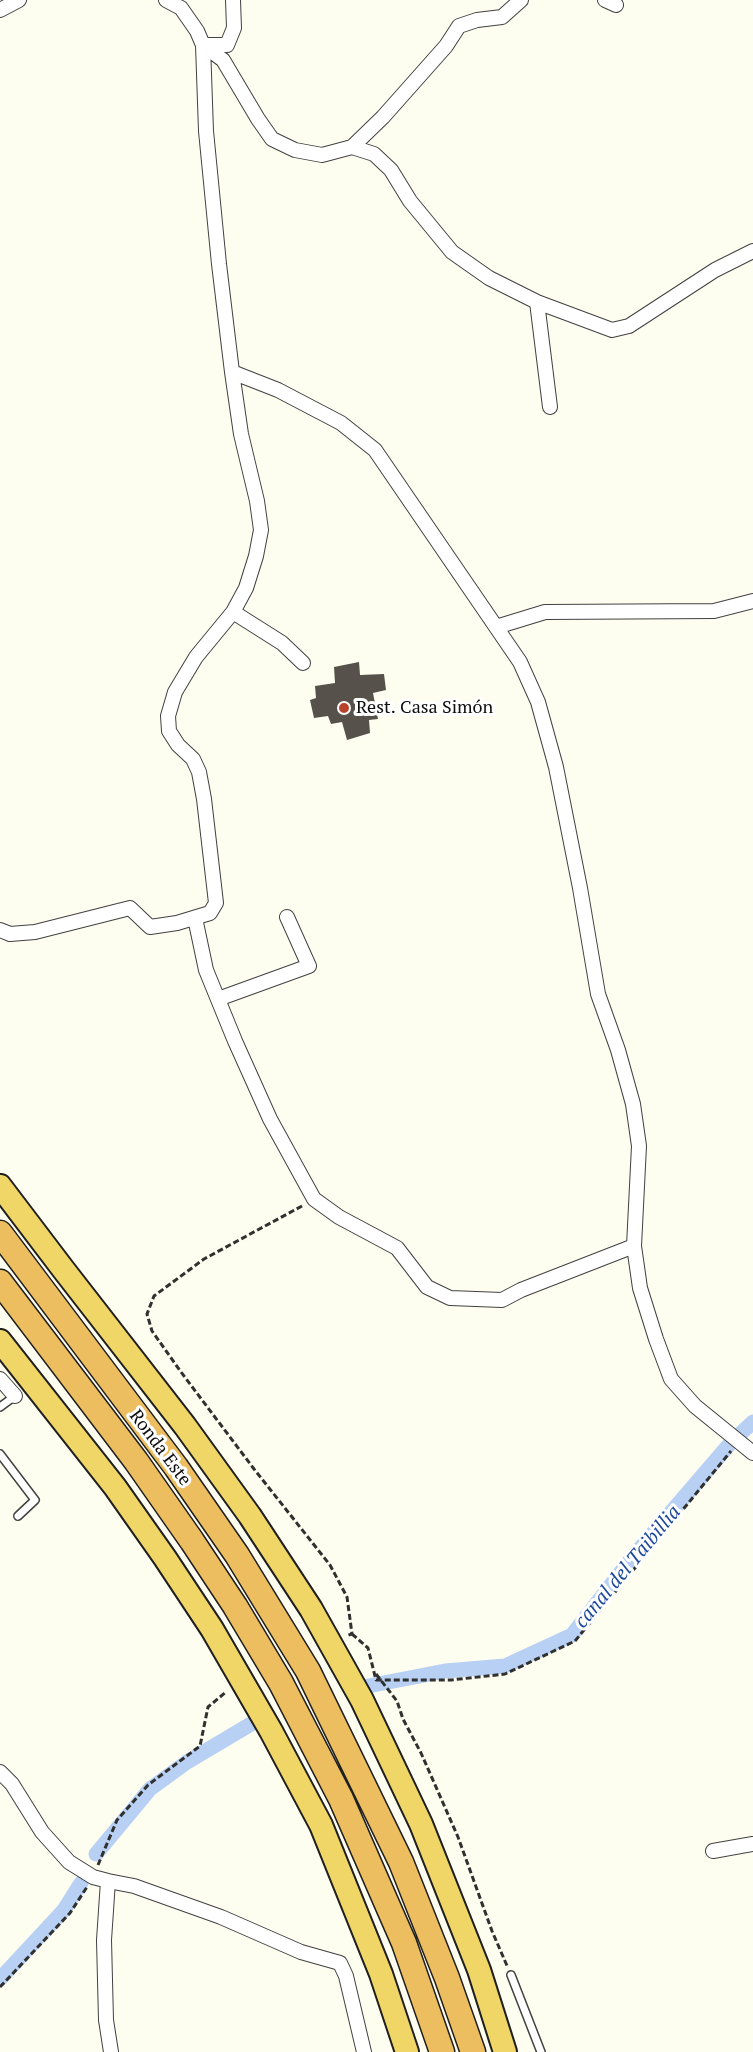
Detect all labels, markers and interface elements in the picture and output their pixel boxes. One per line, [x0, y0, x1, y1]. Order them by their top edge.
place label: Rest. Casa Simón [356, 697, 493, 719]
marker: Rest. Casa Simón [337, 701, 351, 715]
street label: Ronda Este [125, 1406, 195, 1490]
water label: canal del Taibillia [570, 1501, 686, 1633]

